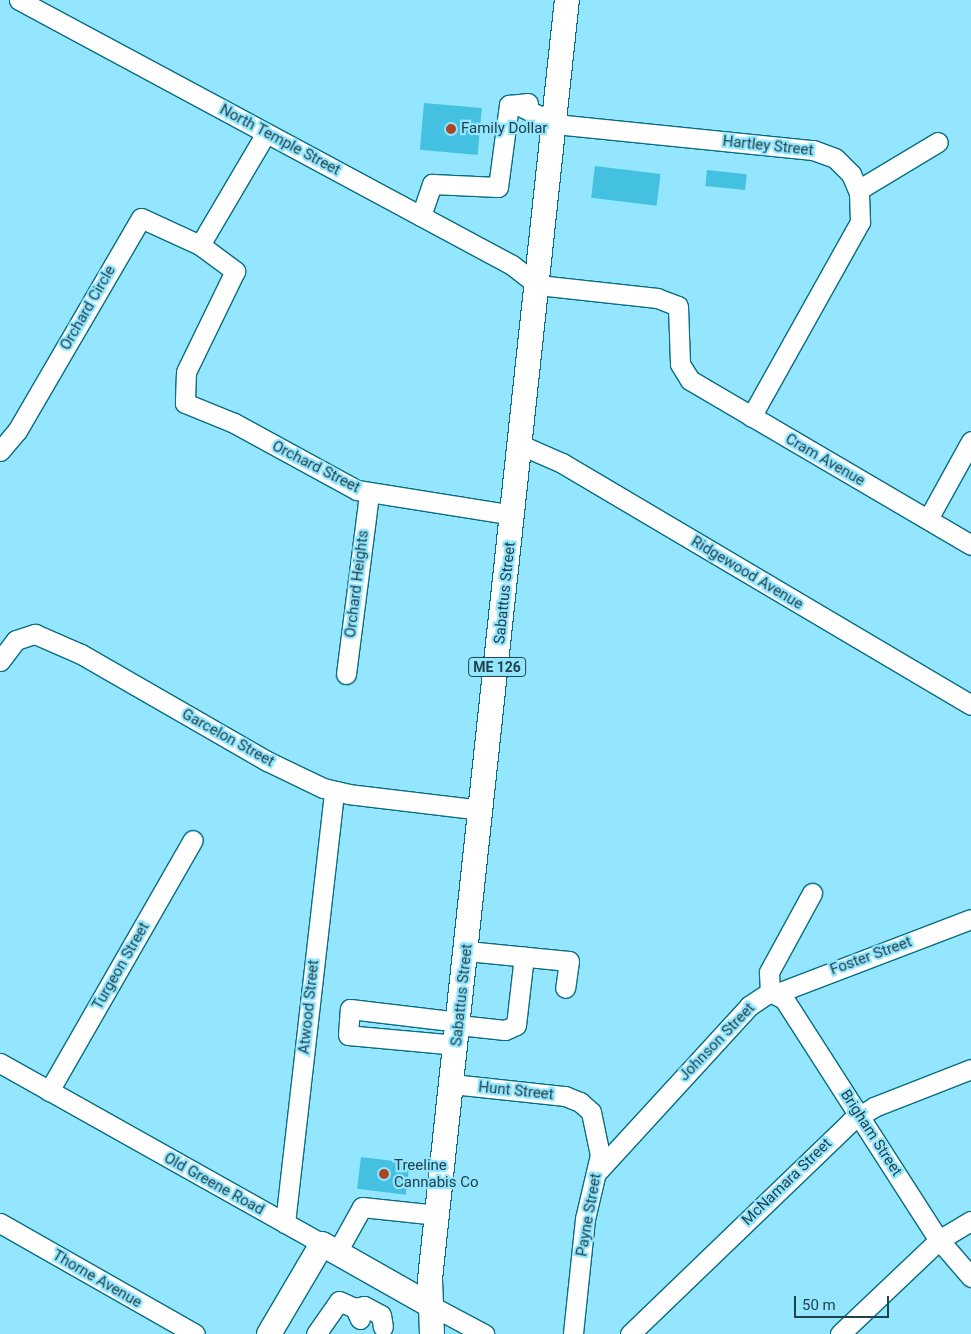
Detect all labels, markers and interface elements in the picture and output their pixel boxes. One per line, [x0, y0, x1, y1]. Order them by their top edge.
street label: North Temple Street [217, 101, 343, 179]
place label: Family Dollar [461, 120, 547, 138]
marker: Family Dollar [445, 123, 457, 135]
street label: Hartley Street [722, 132, 814, 160]
street label: Orchard Circle [57, 263, 119, 353]
street label: Cram Avenue [782, 430, 868, 490]
street label: Orchard Street [269, 437, 363, 497]
street label: Orchard Heights [341, 529, 373, 639]
street label: Ridgewood Avenue [688, 532, 806, 614]
street label: Sabattus Street [491, 541, 519, 645]
road number: ME 126 [467, 656, 527, 679]
street label: Garcelon Street [179, 705, 277, 771]
street label: Turgeon Street [89, 919, 153, 1013]
street label: Foster Street [828, 933, 914, 979]
street label: Sabattus Street [448, 943, 476, 1047]
street label: Atwood Street [295, 959, 323, 1055]
street label: Johnson Street [675, 999, 759, 1085]
street label: Hunt Street [478, 1078, 554, 1104]
street label: Brigham Street [836, 1086, 906, 1180]
street label: McNamara Street [739, 1135, 835, 1229]
street label: Old Greene Road [161, 1149, 267, 1219]
place label: Treeline Cannabis Co [394, 1156, 478, 1191]
marker: Treeline Cannabis Co [378, 1168, 390, 1180]
street label: Payne Street [573, 1172, 605, 1258]
street label: Thorne Avenue [49, 1246, 145, 1312]
scale bar [796, 1286, 891, 1318]
text: 50 m [802, 1296, 836, 1314]

